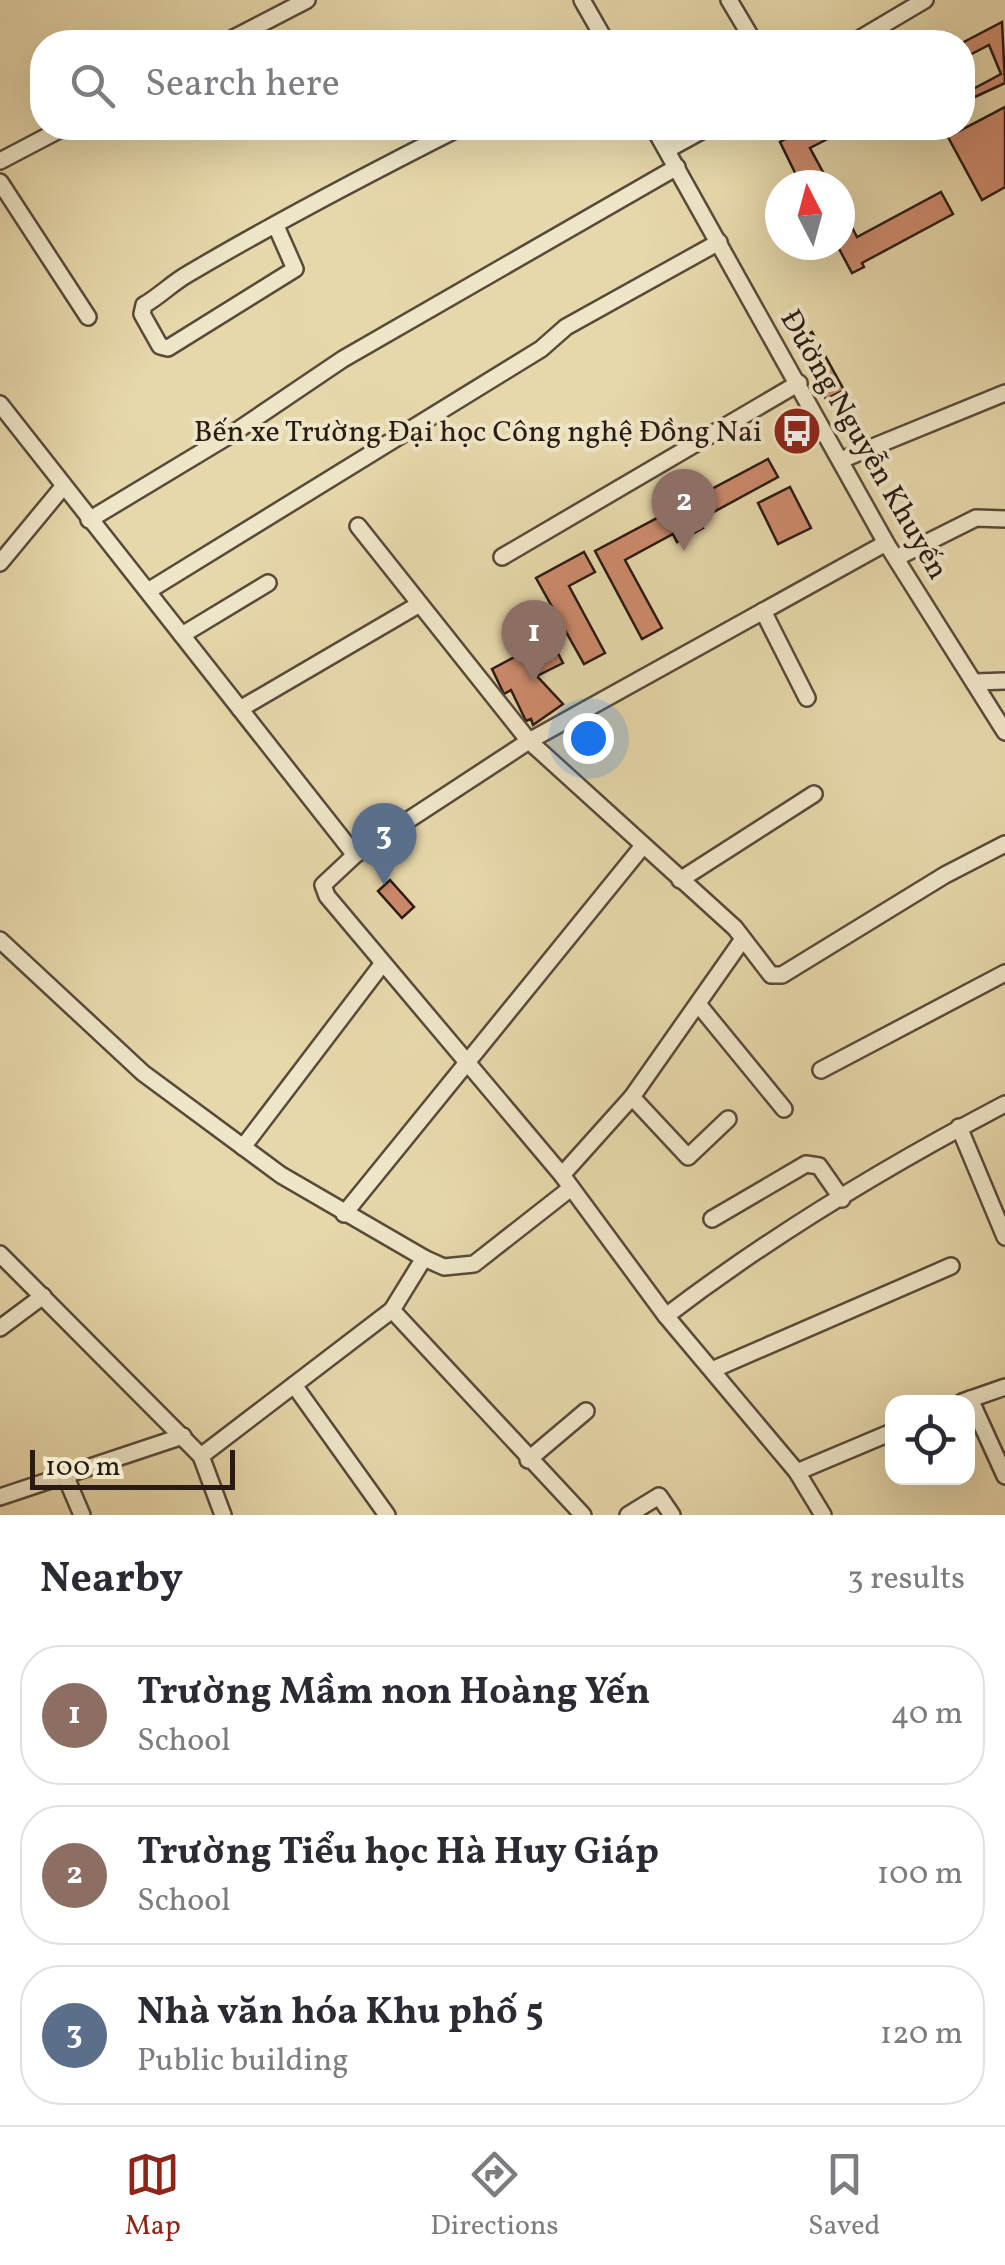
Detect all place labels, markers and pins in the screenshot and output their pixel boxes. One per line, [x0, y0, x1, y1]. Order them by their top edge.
bus stop icon: Bến xe Trường Đại học Công nghệ Đồng Nai [771, 405, 823, 457]
place label: Bến xe Trường Đại học Công nghệ Đồng Nai [194, 412, 762, 454]
pin: 2 [652, 468, 716, 551]
pin: 1 [502, 600, 566, 682]
pin: 3 [352, 802, 416, 885]

